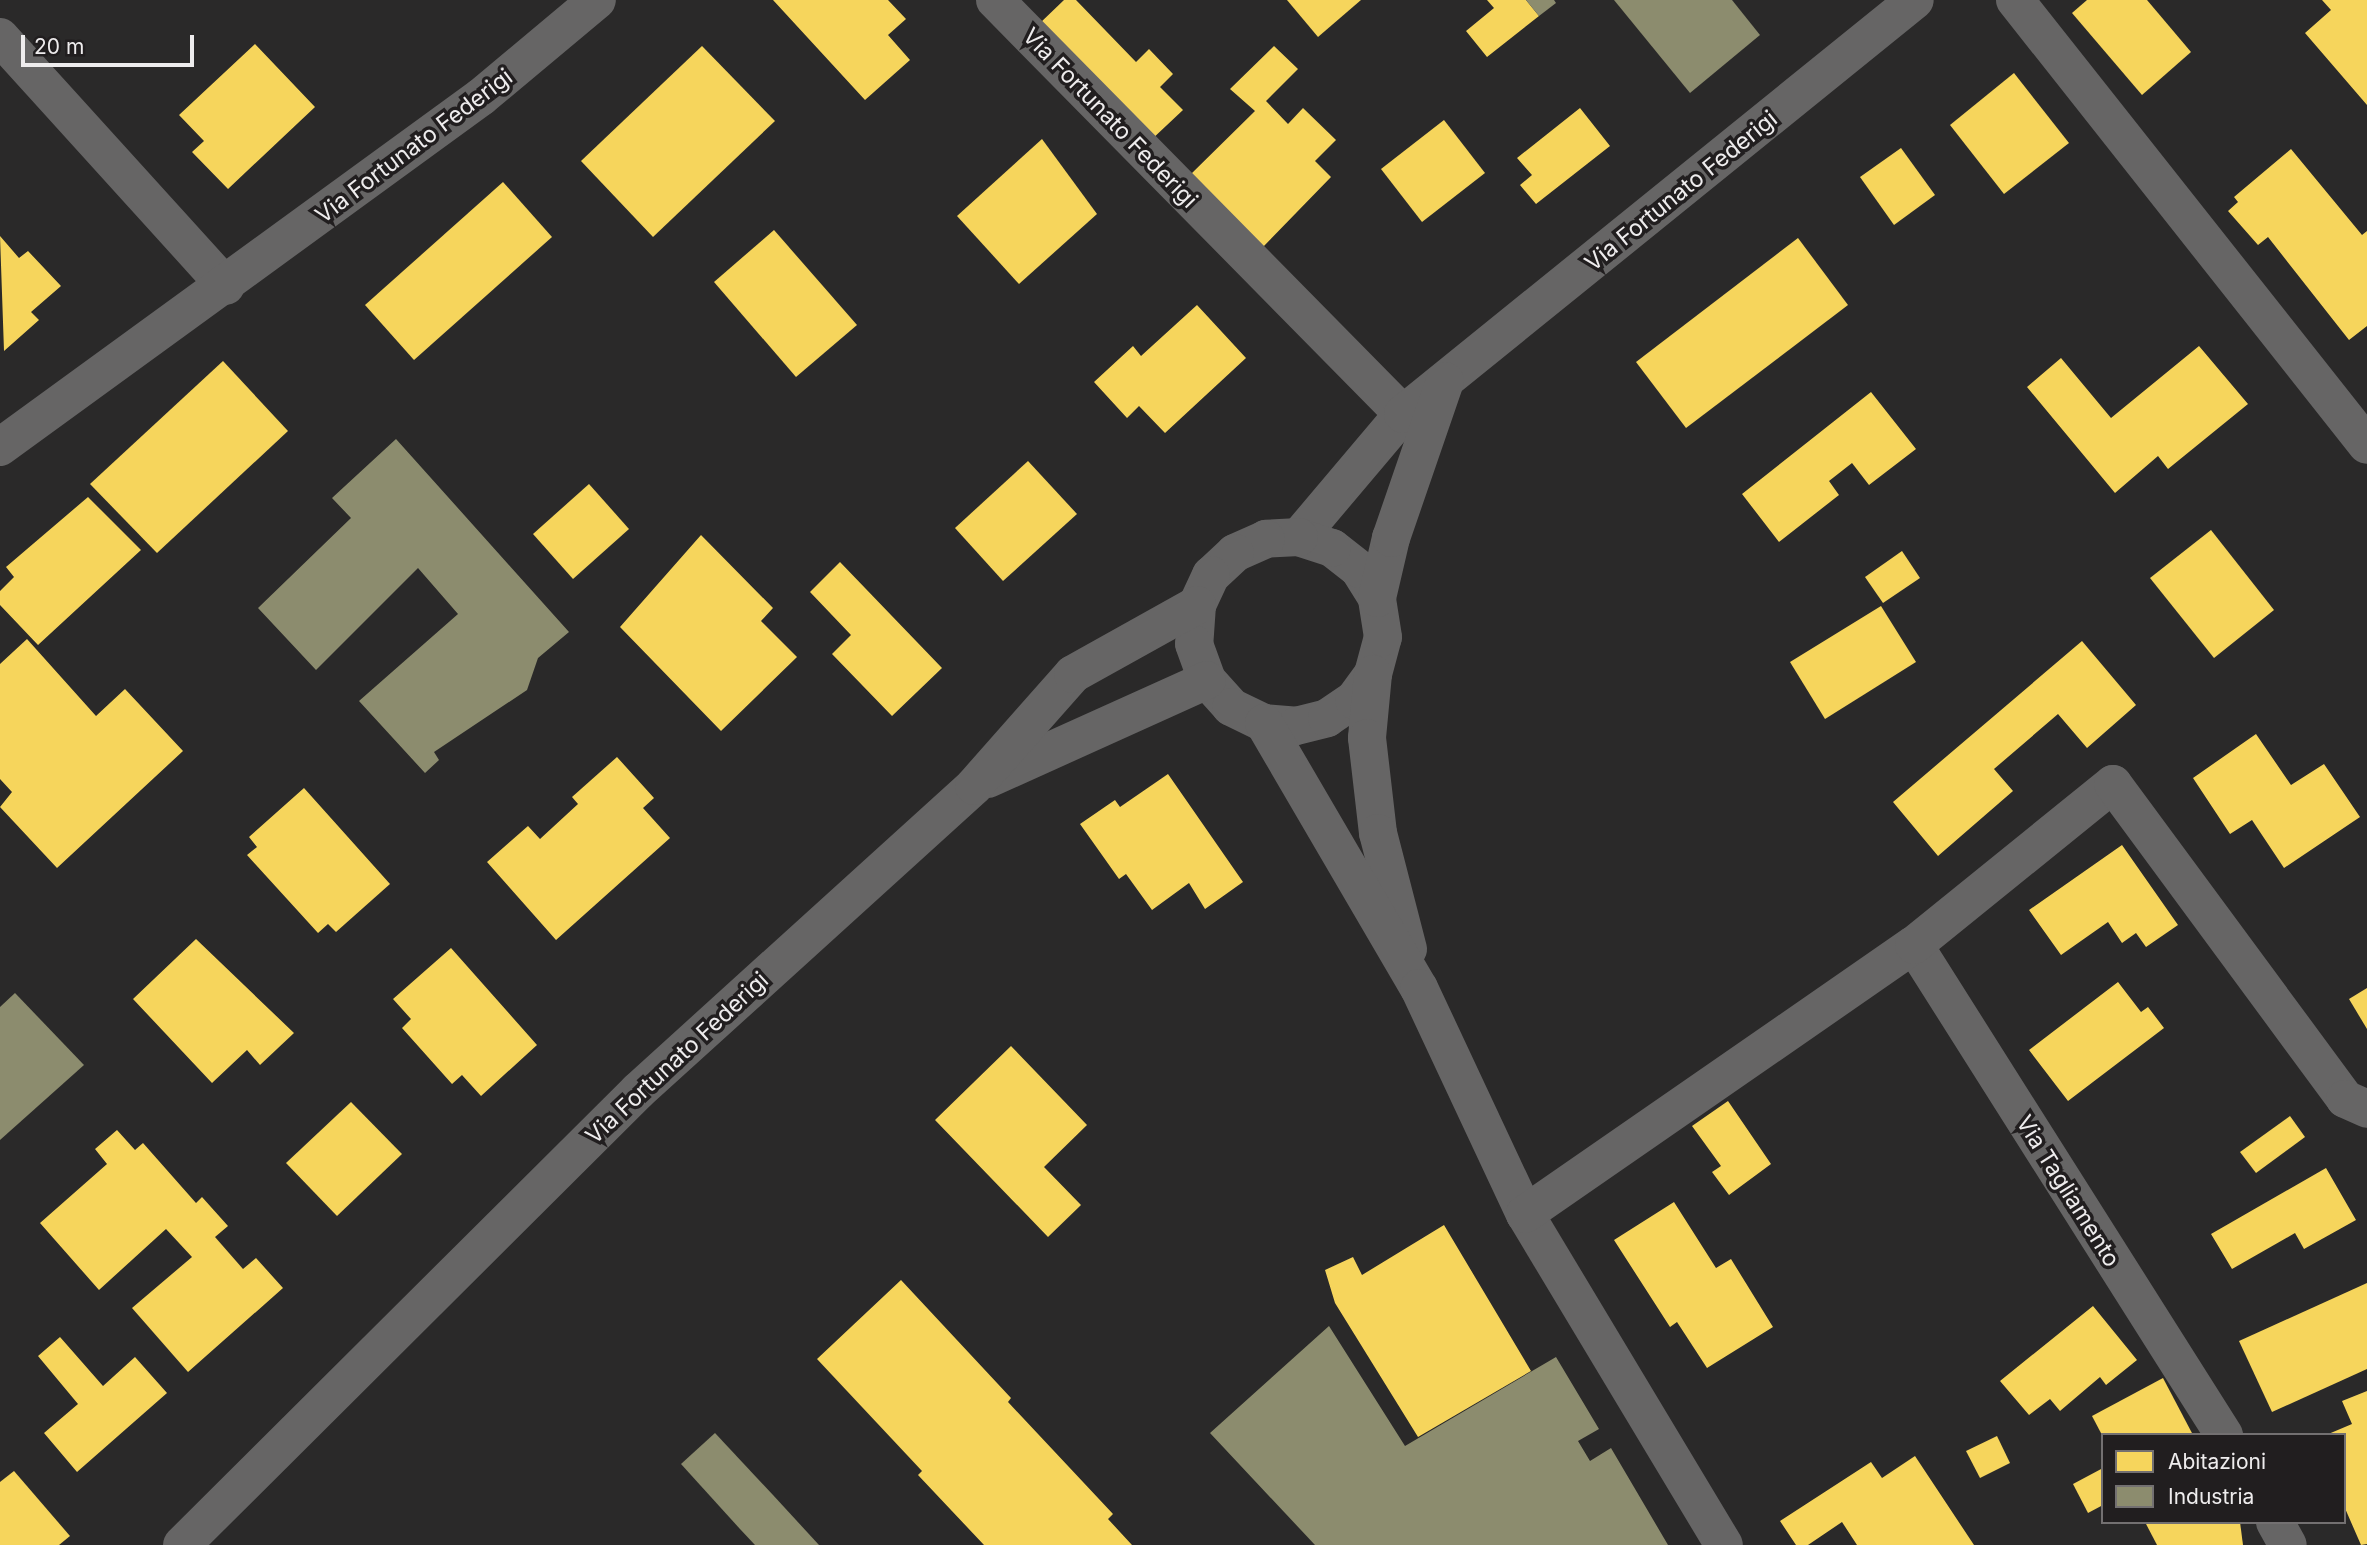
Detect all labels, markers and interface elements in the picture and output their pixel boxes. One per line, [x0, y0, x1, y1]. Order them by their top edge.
scale bar [24, 21, 198, 65]
street label: Via Fortunato Federigi [1017, 22, 1203, 214]
text: 20 m [34, 34, 84, 59]
street label: Via Fortunato Federigi [310, 63, 518, 229]
street label: Via Fortunato Federigi [1579, 105, 1783, 277]
street label: Via Fortunato Federigi [580, 966, 774, 1150]
street label: Via Tagliamento [2010, 1110, 2126, 1272]
legend [2101, 1433, 2346, 1524]
text: Abitazioni [2168, 1449, 2266, 1474]
text: Industria [2168, 1484, 2254, 1509]

